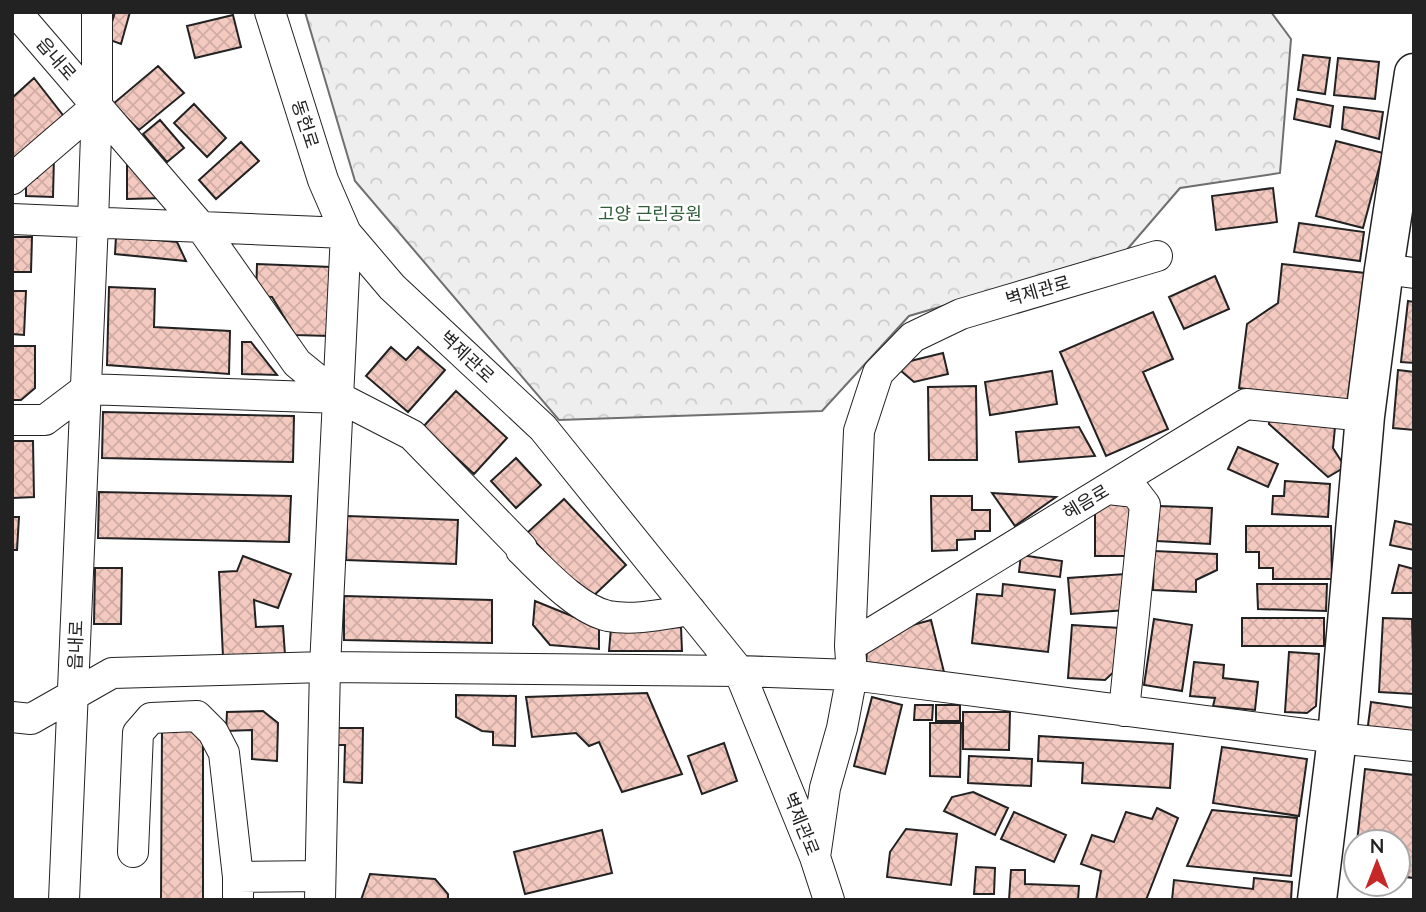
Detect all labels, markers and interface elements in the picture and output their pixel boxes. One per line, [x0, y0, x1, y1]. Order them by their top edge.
street label: 읍내로 [32, 32, 81, 84]
street label: 동헌로 [288, 97, 324, 151]
park label: 고양 근린공원 [598, 202, 702, 224]
street label: 벽제관로 [1003, 270, 1073, 310]
street label: 벽제관로 [436, 326, 499, 387]
street label: 혜음로 [1059, 479, 1112, 523]
street label: 읍내로 [63, 620, 87, 670]
street label: 벽제관로 [779, 789, 825, 858]
north arrow [1342, 828, 1412, 898]
text: N [1370, 834, 1384, 857]

